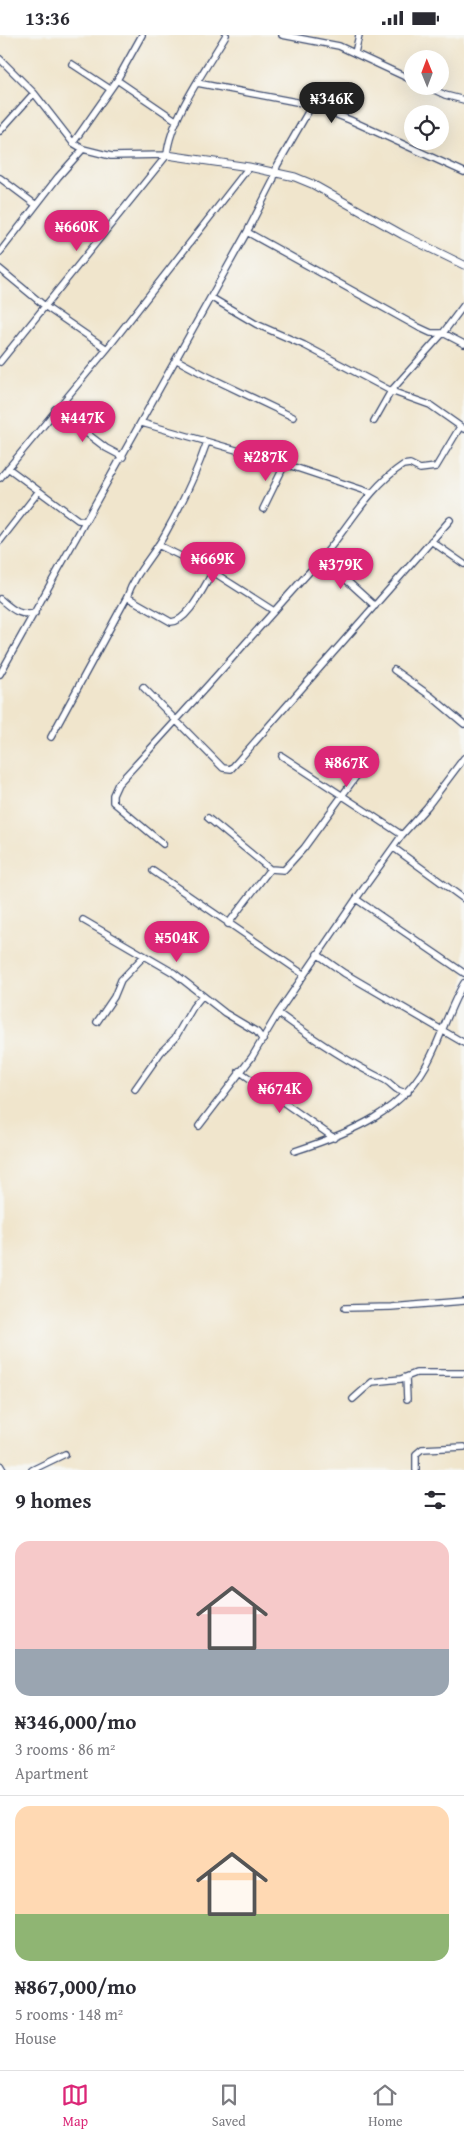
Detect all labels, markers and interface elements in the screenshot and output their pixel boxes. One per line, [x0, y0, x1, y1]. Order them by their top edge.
text: 13:36 [25, 4, 70, 32]
north arrow [404, 50, 449, 95]
map controls [404, 50, 449, 150]
pin: ₦346K [297, 81, 367, 124]
text: ₦346K [310, 86, 354, 110]
button: locate [404, 105, 449, 150]
pin: ₦660K [42, 209, 112, 252]
text: ₦660K [55, 214, 99, 238]
pin: ₦447K [48, 401, 118, 443]
text: ₦447K [61, 405, 105, 429]
pin: ₦287K [231, 439, 301, 482]
text: ₦287K [244, 444, 288, 468]
pin: ₦669K [178, 541, 248, 584]
text: ₦669K [191, 546, 235, 570]
pin: ₦379K [306, 547, 376, 590]
text: ₦379K [319, 552, 363, 576]
pin: ₦867K [312, 745, 382, 788]
text: ₦867K [325, 750, 369, 774]
pin: ₦504K [142, 921, 212, 963]
text: ₦504K [155, 925, 199, 949]
pin: ₦674K [245, 1071, 315, 1114]
text: ₦674K [258, 1076, 302, 1100]
text: 9 homes [15, 1485, 91, 1516]
icon: filters [421, 1486, 449, 1514]
icon: home [187, 1573, 277, 1663]
text: ₦346,000/mo [15, 1706, 136, 1737]
text: 3 rooms · 86 m² [15, 1737, 115, 1761]
text: Apartment [15, 1761, 88, 1785]
icon: home [187, 1839, 277, 1929]
text: ₦867,000/mo [15, 1971, 136, 2002]
text: 5 rooms · 148 m² [15, 2002, 123, 2026]
text: House [15, 2026, 56, 2050]
tab: Map [61, 2081, 89, 2131]
tab: Saved [212, 2081, 246, 2131]
tab: Home [368, 2081, 403, 2131]

